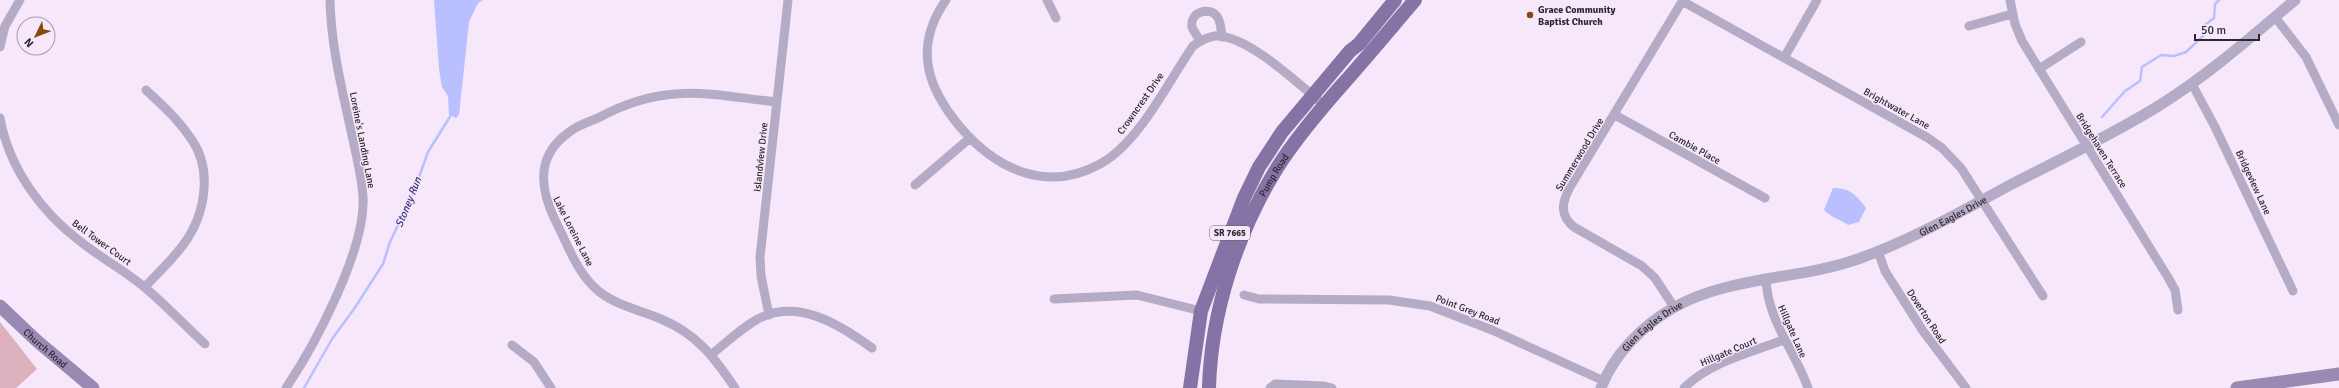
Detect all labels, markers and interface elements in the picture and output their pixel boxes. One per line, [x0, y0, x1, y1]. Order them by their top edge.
place label: Grace Community Baptist Church [1538, 4, 1616, 28]
marker: Grace Community Baptist Church [1525, 10, 1535, 20]
north arrow [16, 16, 56, 56]
scale bar [2195, 16, 2259, 42]
text: 50 m [2201, 23, 2226, 38]
text: N [22, 35, 36, 50]
street label: Crowncrest Drive [1115, 70, 1167, 137]
street label: Brightwater Lane [1861, 86, 1932, 132]
street label: Loreine's Landing Lane [347, 91, 377, 189]
street label: Bridgehaven Terrace [2073, 111, 2129, 190]
street label: Summerwood Drive [1553, 116, 1606, 193]
street label: Islandview Drive [751, 122, 771, 192]
street label: Cambie Place [1666, 129, 1723, 167]
street label: Bridgeview Lane [2233, 148, 2273, 217]
street label: Pump Road [1257, 152, 1292, 199]
water label: Stoney Run [393, 174, 425, 229]
street label: Lake Loreine Lane [550, 194, 596, 268]
street label: Glen Eagles Drive [1917, 194, 1989, 239]
street label: Bell Tower Court [69, 217, 134, 269]
road number: SR 7665 [1210, 226, 1250, 240]
street label: Doverton Road [1904, 287, 1948, 346]
street label: Point Grey Road [1434, 292, 1501, 328]
street label: Glen Eagles Drive [1620, 299, 1685, 354]
street label: Hillgate Lane [1775, 303, 1809, 360]
street label: Church Road [21, 326, 69, 371]
street label: Hillgate Court [1698, 334, 1759, 369]

